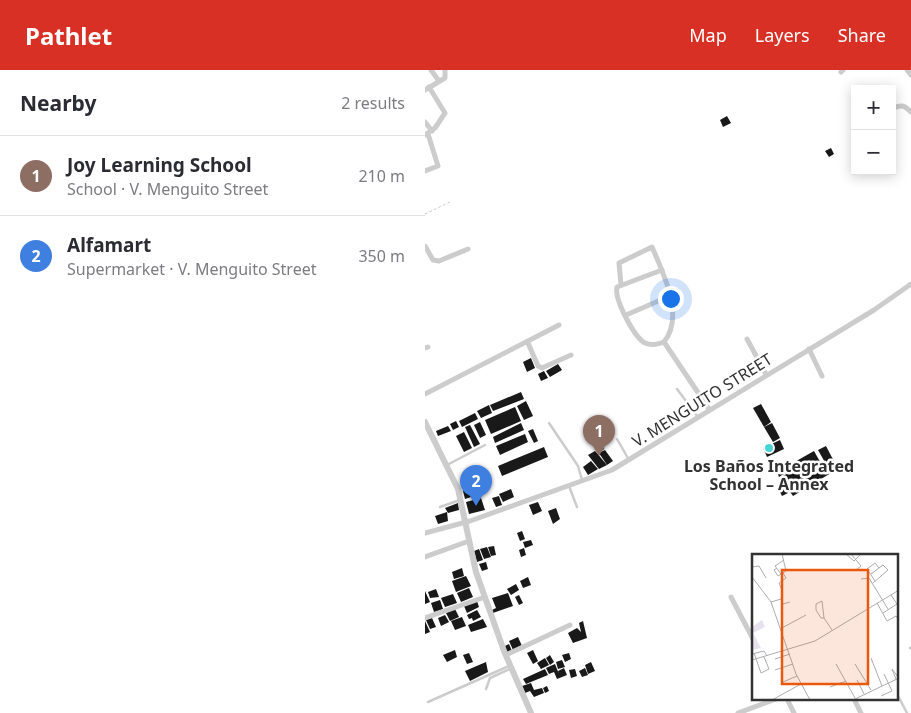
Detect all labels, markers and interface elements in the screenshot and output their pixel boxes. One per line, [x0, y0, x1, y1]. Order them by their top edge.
text: Pathlet [25, 19, 112, 52]
text: Map [689, 23, 727, 47]
text: Layers [755, 23, 810, 47]
text: Share [838, 23, 886, 47]
map controls [851, 85, 896, 175]
button: + [851, 85, 896, 130]
text: Nearby [20, 89, 96, 117]
text: 2 results [341, 92, 405, 114]
button: − [851, 130, 896, 175]
text: Joy Learning School [67, 152, 252, 178]
text: 1 [31, 165, 41, 187]
text: 210 m [358, 165, 405, 187]
text: School · V. Menguito Street [67, 178, 268, 200]
text: Alfamart [67, 232, 151, 258]
text: 2 [31, 245, 41, 267]
text: 350 m [358, 245, 405, 267]
text: Supermarket · V. Menguito Street [67, 258, 316, 280]
your location [658, 286, 684, 312]
street label: V. MENGUITO STREET [628, 348, 776, 452]
pin: 1 [583, 415, 615, 456]
marker: Los Baños Integrated School – Annex [763, 442, 775, 454]
place label: Los Baños Integrated School – Annex [684, 455, 854, 495]
pin: 2 [460, 465, 492, 506]
inset map [752, 554, 898, 700]

